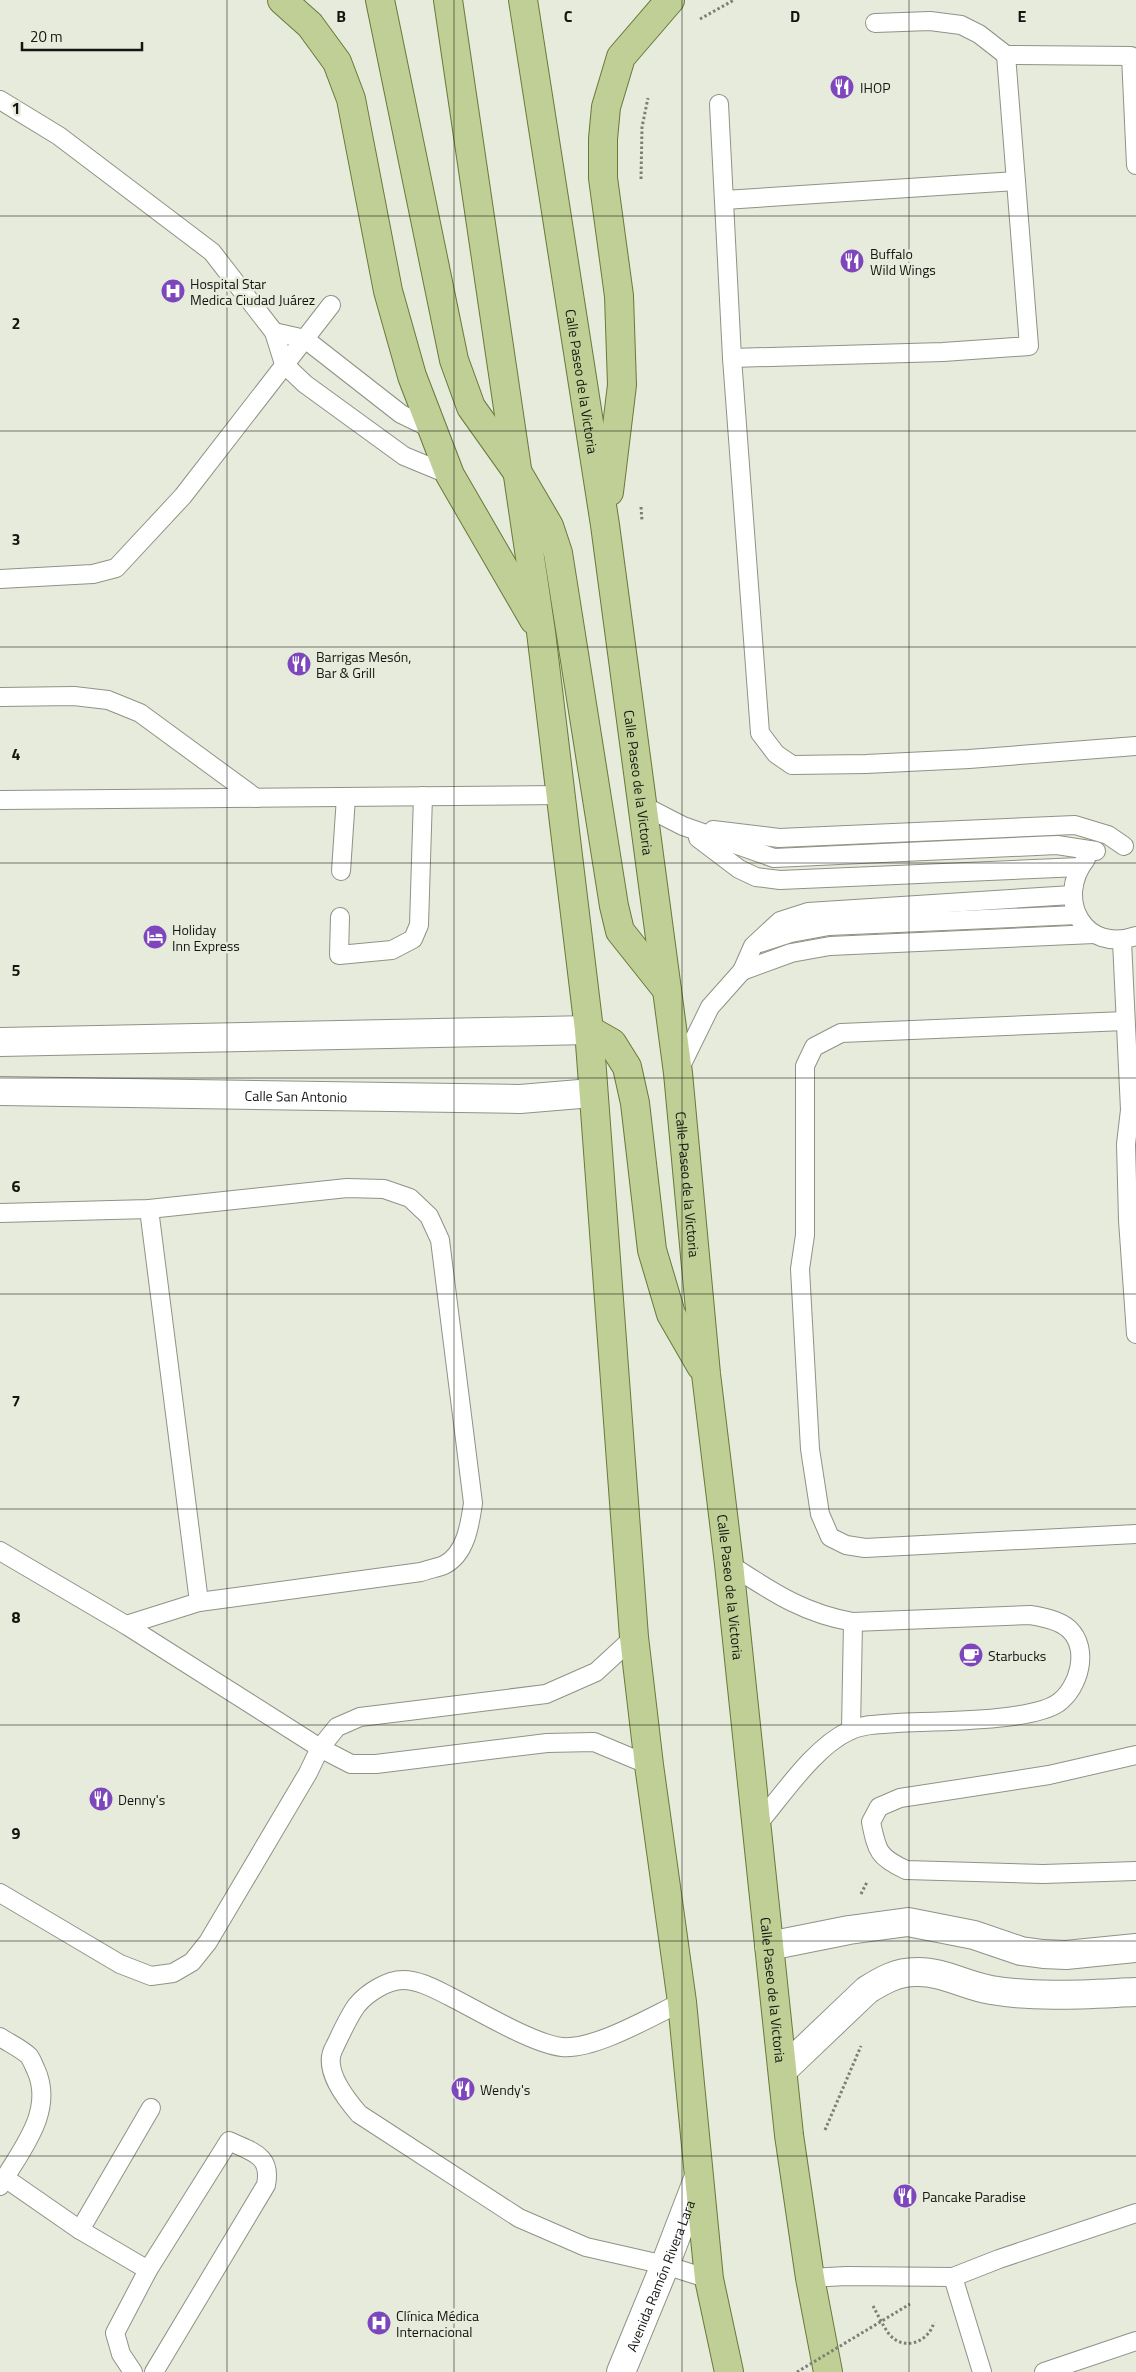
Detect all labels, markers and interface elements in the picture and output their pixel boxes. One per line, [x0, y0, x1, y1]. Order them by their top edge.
text: B [336, 4, 346, 28]
text: C [564, 4, 573, 28]
text: D [790, 4, 800, 28]
text: E [1018, 4, 1027, 28]
scale bar [22, 20, 142, 52]
text: 20 m [30, 25, 63, 48]
restaurant icon: IHOP [829, 74, 855, 100]
place label: IHOP [860, 77, 890, 98]
text: 1 [12, 96, 20, 120]
place label: Buffalo Wild Wings [870, 243, 936, 280]
restaurant icon: Buffalo Wild Wings [839, 248, 865, 274]
place label: Hospital Star Medica Ciudad Juárez [190, 273, 315, 310]
hospital icon: Hospital Star Medica Ciudad Juárez [160, 278, 186, 304]
street label: Calle Paseo de la Victoria [561, 308, 604, 455]
text: 2 [12, 311, 20, 335]
text: 3 [12, 527, 20, 551]
place label: Barrigas Mesón, Bar & Grill [316, 646, 412, 683]
restaurant icon: Barrigas Mesón, Bar & Grill [286, 651, 312, 677]
street label: Calle Paseo de la Victoria [619, 709, 659, 856]
text: 4 [12, 742, 21, 766]
place label: Holiday Inn Express [172, 919, 240, 956]
hotel icon: Holiday Inn Express [142, 924, 168, 950]
text: 5 [12, 958, 21, 982]
street label: Calle San Antonio [244, 1084, 347, 1107]
street label: Calle Paseo de la Victoria [671, 1111, 706, 1258]
text: 6 [12, 1174, 21, 1198]
text: 7 [12, 1389, 20, 1413]
street label: Calle Paseo de la Victoria [713, 1513, 749, 1661]
text: 8 [12, 1605, 21, 1629]
cafe icon: Starbucks [958, 1642, 984, 1668]
place label: Starbucks [988, 1645, 1046, 1666]
restaurant icon: Denny's [88, 1786, 114, 1812]
place label: Denny's [118, 1789, 165, 1810]
text: 9 [12, 1821, 21, 1845]
street label: Calle Paseo de la Victoria [756, 1916, 792, 2064]
restaurant icon: Wendy's [450, 2076, 476, 2102]
place label: Wendy's [480, 2079, 530, 2100]
restaurant icon: Pancake Paradise [892, 2183, 918, 2209]
place label: Pancake Paradise [922, 2186, 1026, 2207]
street label: Avenida Ramón Rivera Lara [620, 2197, 700, 2354]
place label: Clínica Médica Internacional [396, 2305, 479, 2342]
hospital icon: Clínica Médica Internacional [366, 2310, 392, 2336]

